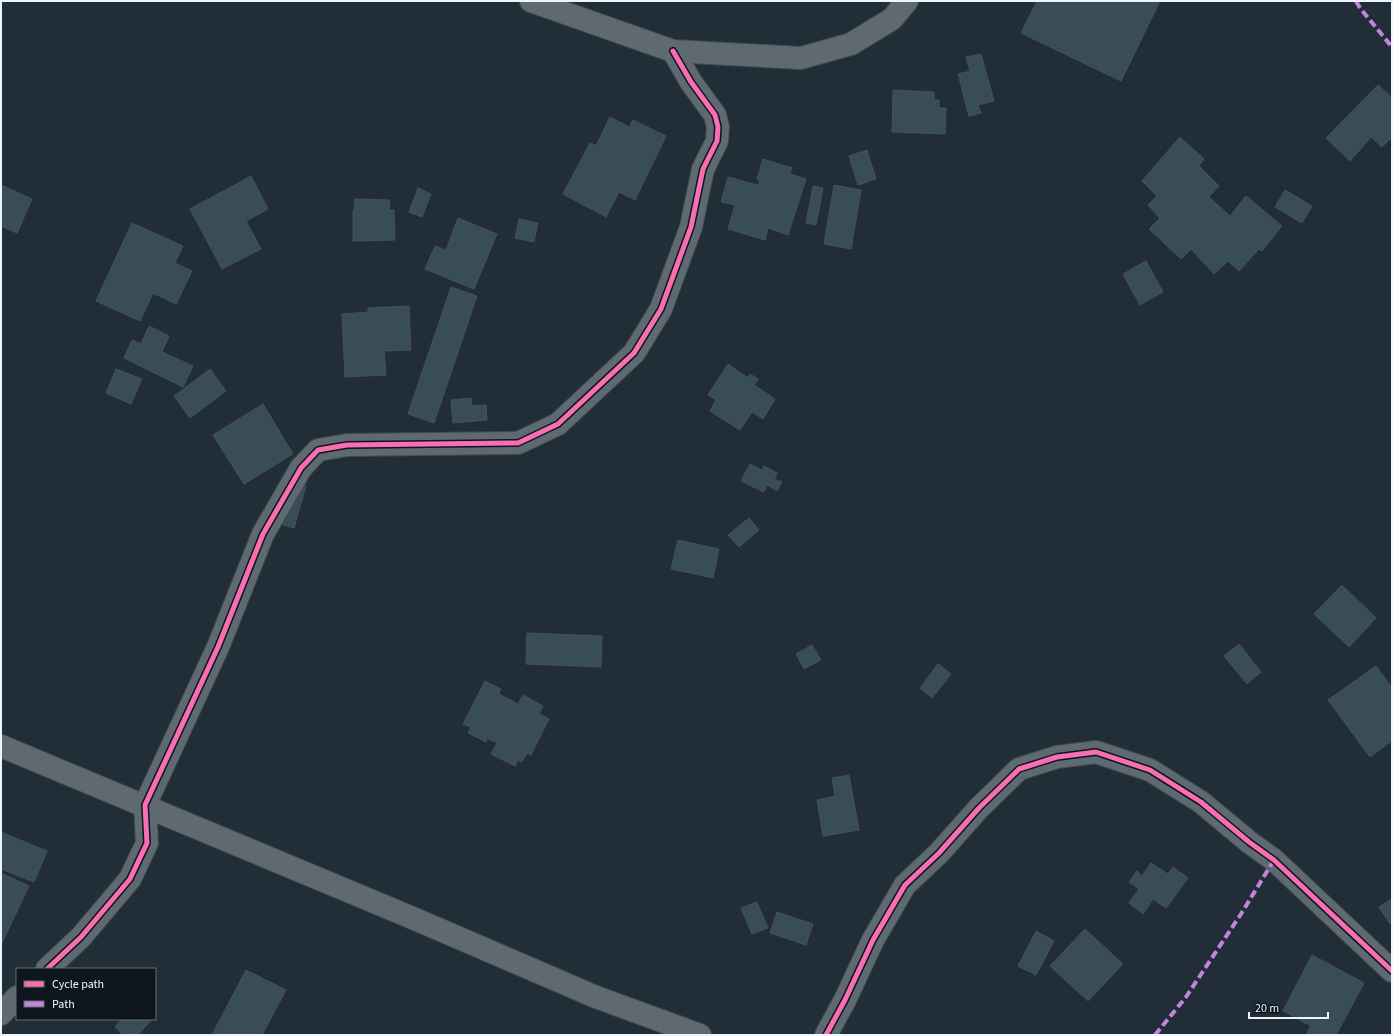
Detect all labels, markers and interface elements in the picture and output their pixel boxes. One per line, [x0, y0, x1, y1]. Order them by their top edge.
legend [16, 968, 156, 1020]
text: Cycle path [52, 976, 104, 993]
scale bar [1249, 994, 1328, 1020]
text: Path [52, 996, 75, 1013]
text: 20 m [1255, 1000, 1279, 1017]

